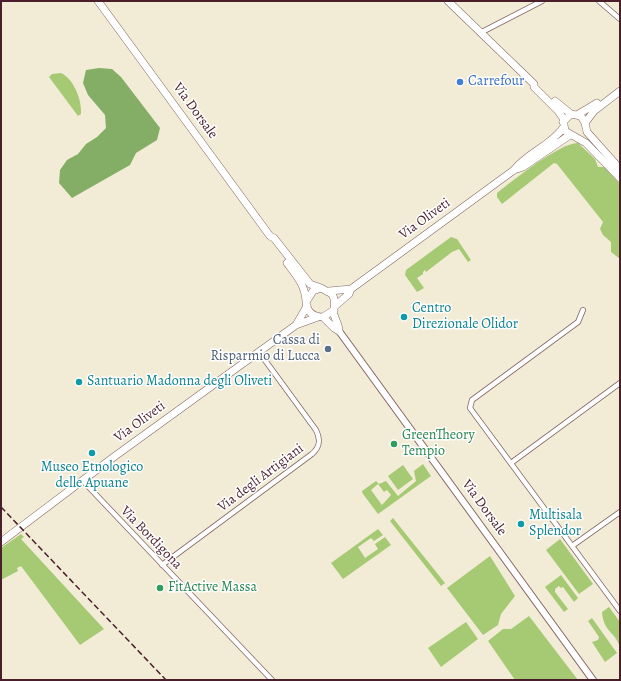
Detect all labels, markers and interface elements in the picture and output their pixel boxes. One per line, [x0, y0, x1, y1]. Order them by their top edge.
place label: Carrefour [468, 74, 524, 90]
marker: Carrefour [455, 77, 465, 87]
street label: Via Dorsale [169, 80, 221, 142]
street label: Via Oliveti [396, 195, 454, 243]
place label: Centro Direzionale Olidor [412, 301, 518, 334]
marker: Centro Direzionale Olidor [399, 312, 409, 322]
place label: Cassa di Risparmio di Lucca [210, 333, 320, 366]
marker: Cassa di Risparmio di Lucca [323, 344, 333, 354]
place label: Santuario Madonna degli Oliveti [87, 374, 272, 390]
marker: Santuario Madonna degli Oliveti [74, 377, 84, 387]
street label: Via Oliveti [111, 398, 169, 446]
place label: GreenTheory Tempio [402, 428, 475, 460]
marker: GreenTheory Tempio [389, 439, 399, 449]
street label: Via degli Artigiani [215, 440, 307, 516]
marker: Museo Etnologico delle Apuane [87, 448, 97, 458]
place label: Museo Etnologico delle Apuane [41, 460, 143, 492]
street label: Via Dorsale [458, 477, 510, 539]
street label: Via Bordigona [117, 503, 185, 573]
place label: Multisala Splendor [529, 508, 582, 540]
marker: Multisala Splendor [516, 519, 526, 529]
place label: FitActive Massa [168, 580, 257, 596]
marker: FitActive Massa [155, 583, 165, 593]

